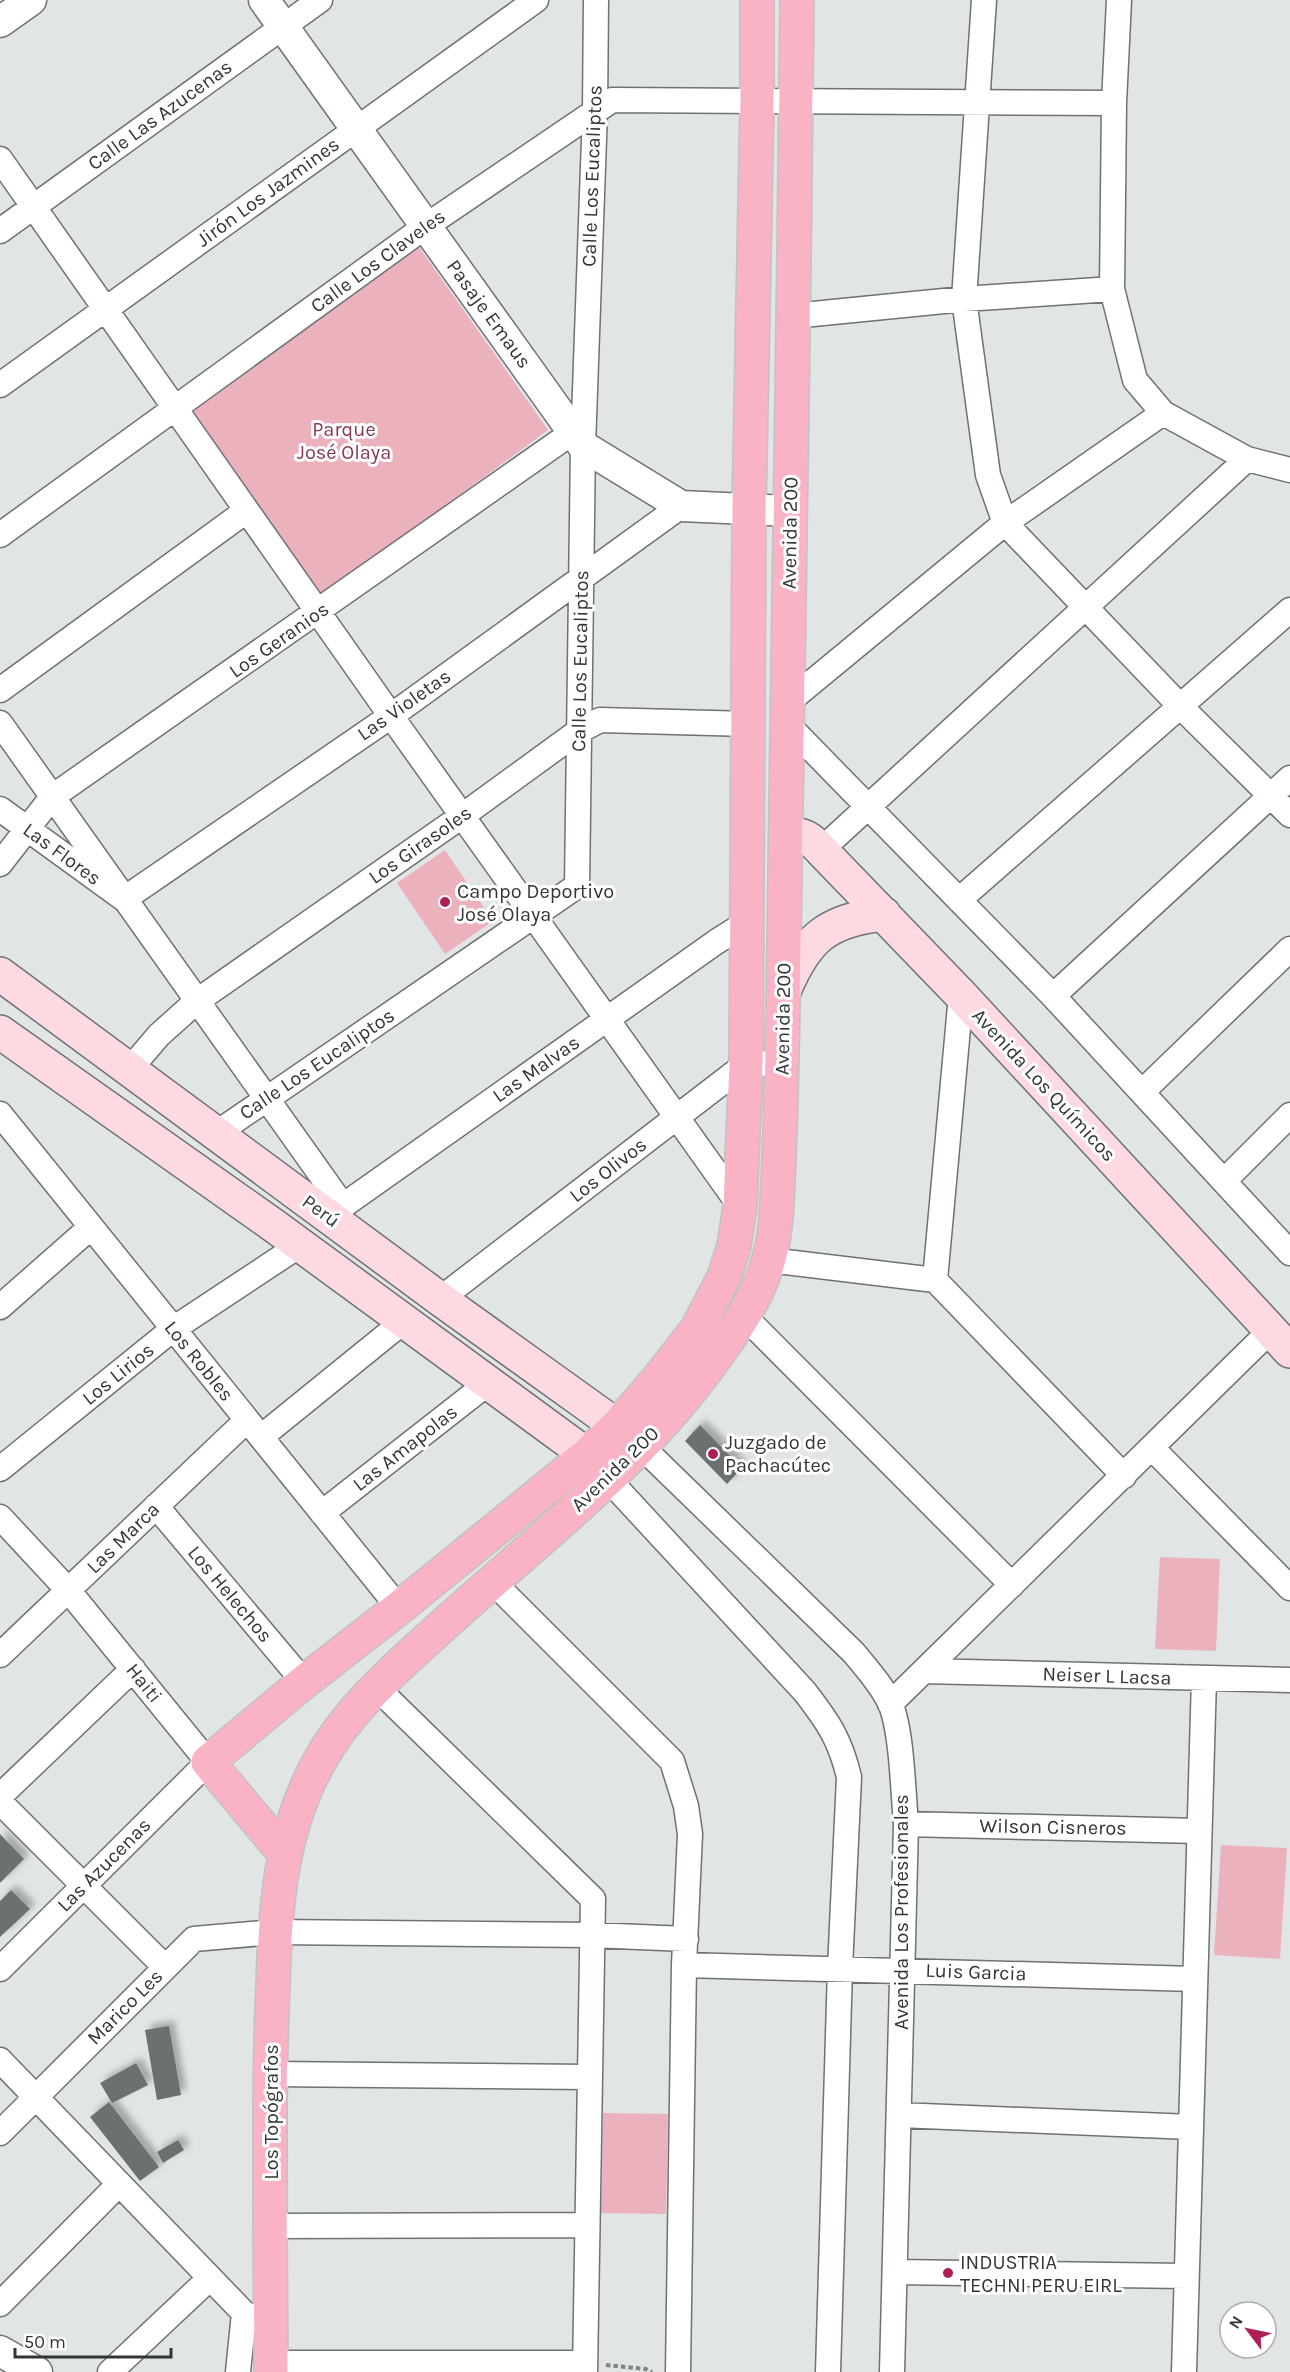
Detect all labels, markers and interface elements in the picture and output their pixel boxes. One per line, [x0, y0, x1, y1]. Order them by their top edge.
street label: Calle Las Azucenas [84, 55, 236, 175]
street label: Calle Los Eucaliptos [577, 85, 607, 267]
street label: Jirón Los Jazmines [192, 133, 344, 251]
street label: Calle Los Claveles [306, 204, 450, 318]
street label: Pasaje Emaus [442, 255, 536, 373]
park label: Parque José Olaya [297, 418, 391, 464]
street label: Avenida 200 [778, 477, 802, 589]
street label: Calle Los Eucaliptos [567, 570, 593, 752]
street label: Los Geranios [225, 597, 333, 683]
street label: Las Violetas [353, 664, 455, 746]
street label: Los Girasoles [364, 801, 476, 889]
street label: Las Flores [19, 818, 105, 890]
place label: Campo Deportivo José Olaya [457, 880, 614, 926]
marker: Campo Deportivo José Olaya [438, 895, 452, 909]
street label: Avenida 200 [771, 963, 795, 1075]
street label: Calle Los Eucaliptos [235, 1004, 399, 1124]
street label: Avenida Los Químicos [967, 1004, 1121, 1166]
street label: Las Malvas [488, 1031, 584, 1107]
street label: Los Olivos [565, 1133, 651, 1207]
street label: Perú [298, 1190, 344, 1232]
street label: Los Robles [160, 1316, 238, 1406]
street label: Los Lirios [78, 1338, 158, 1410]
street label: Las Amapolas [348, 1400, 462, 1496]
street label: Avenida 200 [567, 1422, 663, 1516]
place label: Juzgado de Pachacútec [725, 1431, 831, 1477]
marker: Juzgado de Pachacútec [706, 1447, 720, 1461]
street label: Las Marca [82, 1498, 164, 1578]
street label: Los Helechos [183, 1541, 277, 1647]
street label: Haiti [121, 1659, 167, 1707]
street label: Neiser L Lacsa [1042, 1662, 1172, 1690]
street label: Avenida Los Profesionales [890, 1794, 913, 2030]
street label: Las Azucenas [52, 1813, 156, 1917]
street label: Wilson Cisneros [979, 1814, 1127, 1840]
street label: Luis Garcia [925, 1959, 1027, 1985]
street label: Marico Les [82, 1964, 168, 2050]
street label: Los Topógrafos [260, 2044, 283, 2180]
place label: INDUSTRIA TECHNI PERU EIRL [960, 2251, 1122, 2297]
marker: INDUSTRIA TECHNI PERU EIRL [941, 2266, 955, 2280]
north arrow [1218, 2300, 1278, 2360]
text: N [1225, 2312, 1247, 2332]
scale bar [15, 2321, 171, 2359]
text: 50 m [24, 2331, 66, 2353]

